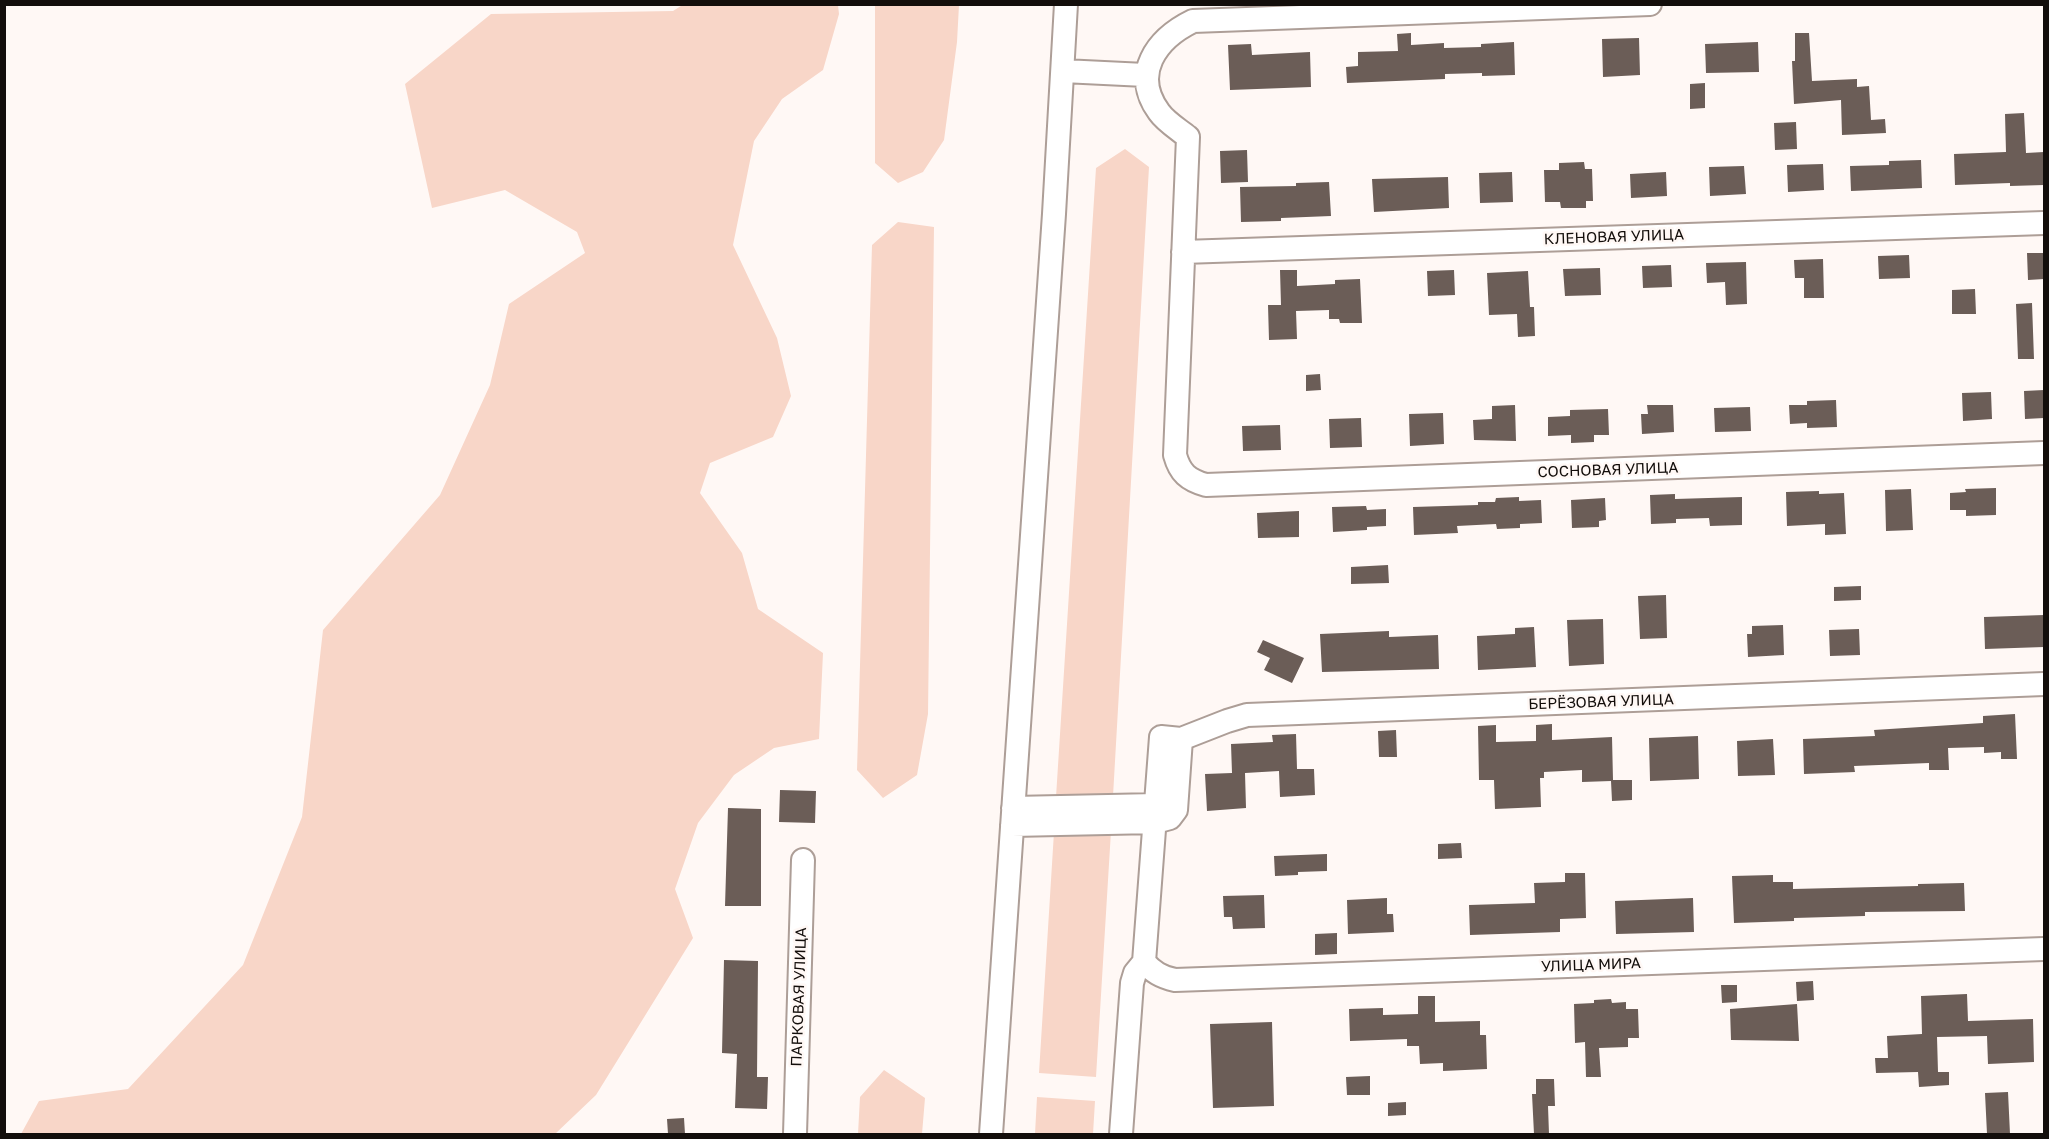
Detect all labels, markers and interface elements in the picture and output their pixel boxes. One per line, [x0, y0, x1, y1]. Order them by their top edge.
street label: КЛЕНОВАЯ УЛИЦА [1544, 226, 1684, 248]
street label: СОСНОВАЯ УЛИЦА [1537, 459, 1679, 481]
street label: БЕРЁЗОВАЯ УЛИЦА [1528, 690, 1674, 714]
street label: ПАРКОВАЯ УЛИЦА [788, 927, 810, 1067]
street label: УЛИЦА МИРА [1541, 954, 1641, 976]

